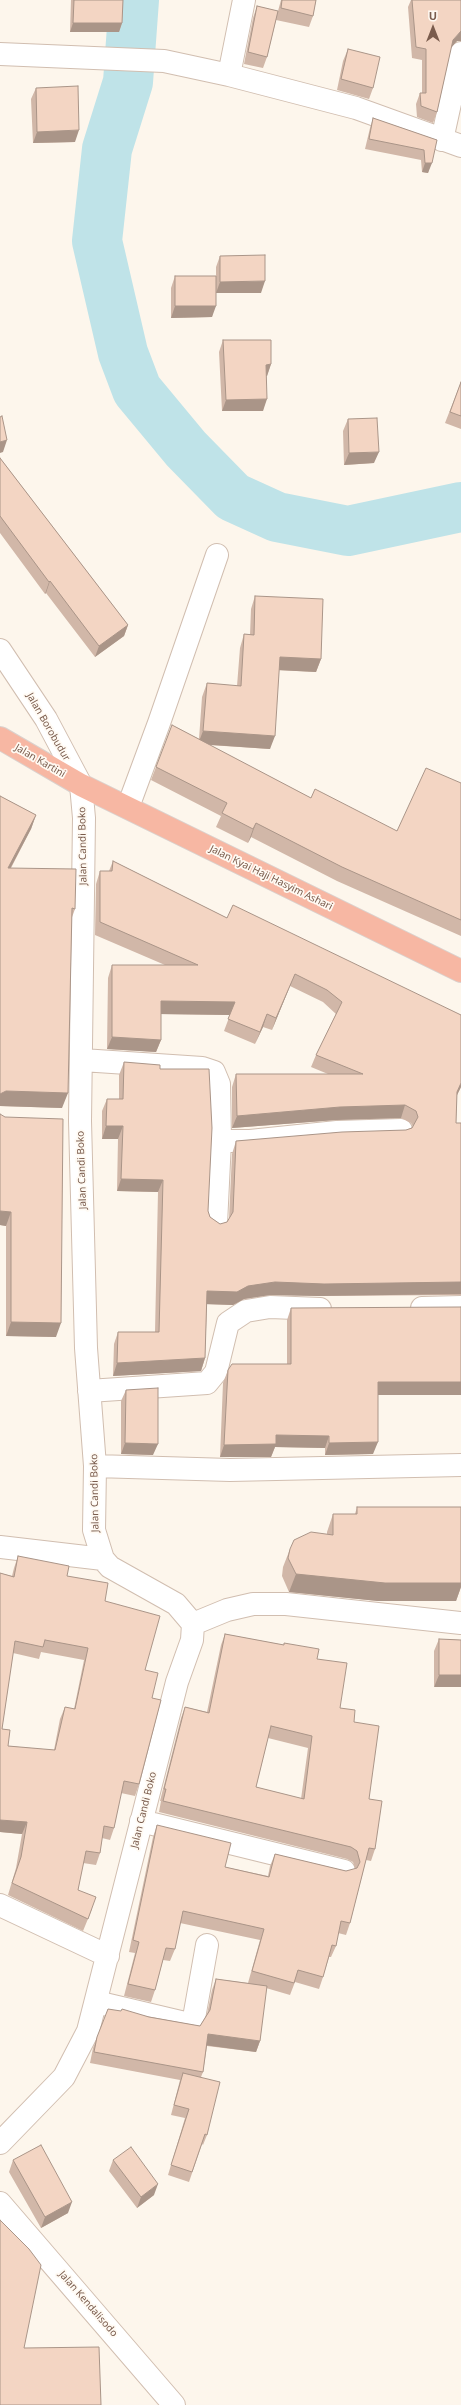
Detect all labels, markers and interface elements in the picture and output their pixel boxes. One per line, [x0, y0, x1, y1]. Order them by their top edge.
north arrow [413, 8, 453, 48]
text: U [429, 8, 437, 23]
street label: Jalan Borobudur [24, 691, 72, 763]
street label: Jalan Kartini [13, 742, 67, 780]
street label: Jalan Candi Boko [76, 807, 90, 885]
street label: Jalan Kyai Haji Hasyim Ashari [208, 843, 334, 913]
street label: Jalan Candi Boko [75, 1130, 89, 1210]
street label: Jalan Candi Boko [88, 1454, 102, 1532]
street label: Jalan Candi Boko [129, 1770, 159, 1850]
street label: Jalan Kendalisodo [56, 2269, 120, 2339]

